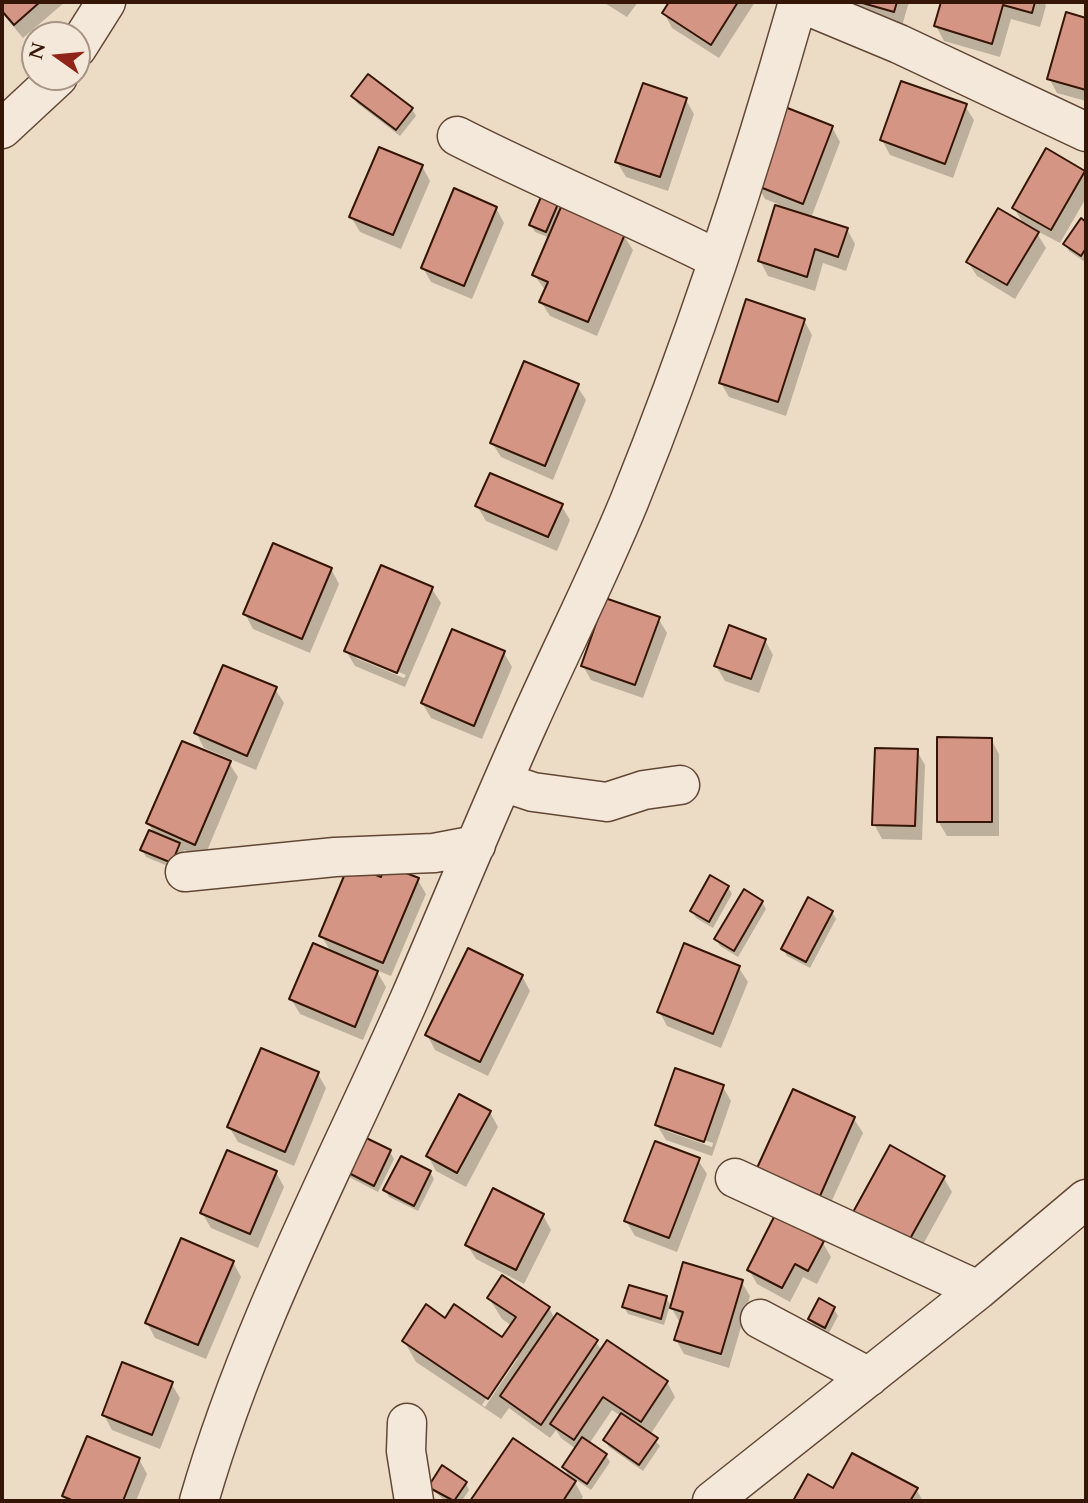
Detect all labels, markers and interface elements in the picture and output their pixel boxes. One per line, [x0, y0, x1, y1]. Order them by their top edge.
north arrow [21, 21, 91, 91]
text: N [23, 40, 52, 62]

